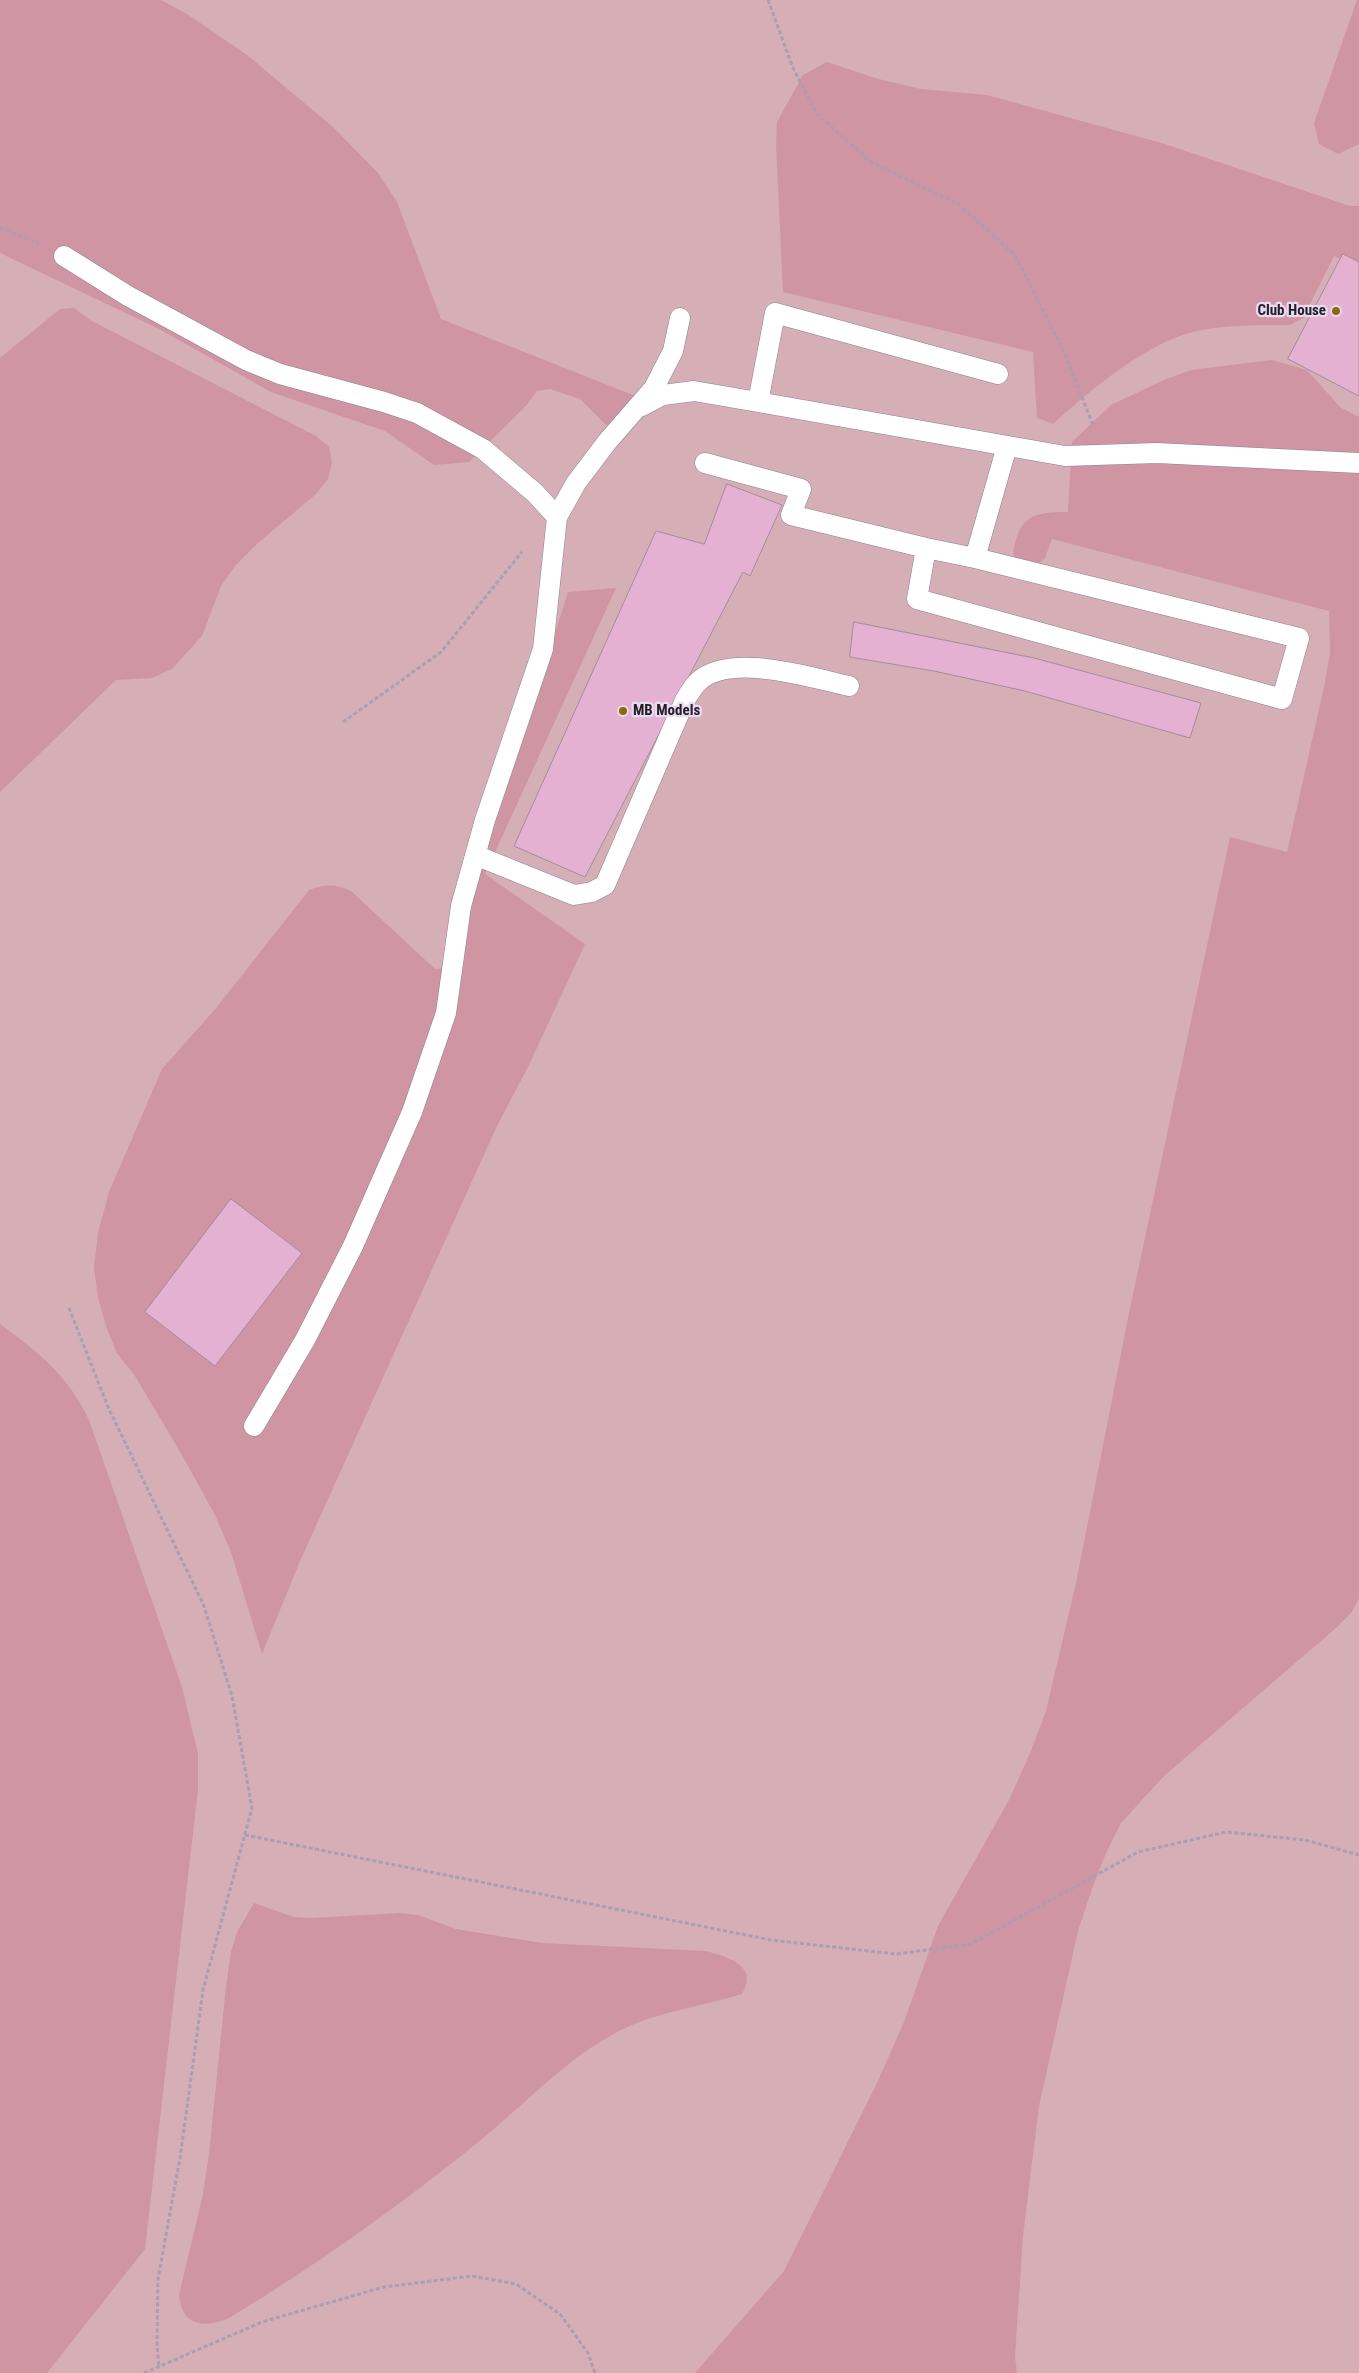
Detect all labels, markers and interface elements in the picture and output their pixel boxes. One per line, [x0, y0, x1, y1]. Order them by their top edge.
place label: Club House [1257, 302, 1326, 320]
marker: Club House [1330, 305, 1342, 317]
place label: MB Models [633, 702, 700, 720]
marker: MB Models [617, 705, 629, 717]

